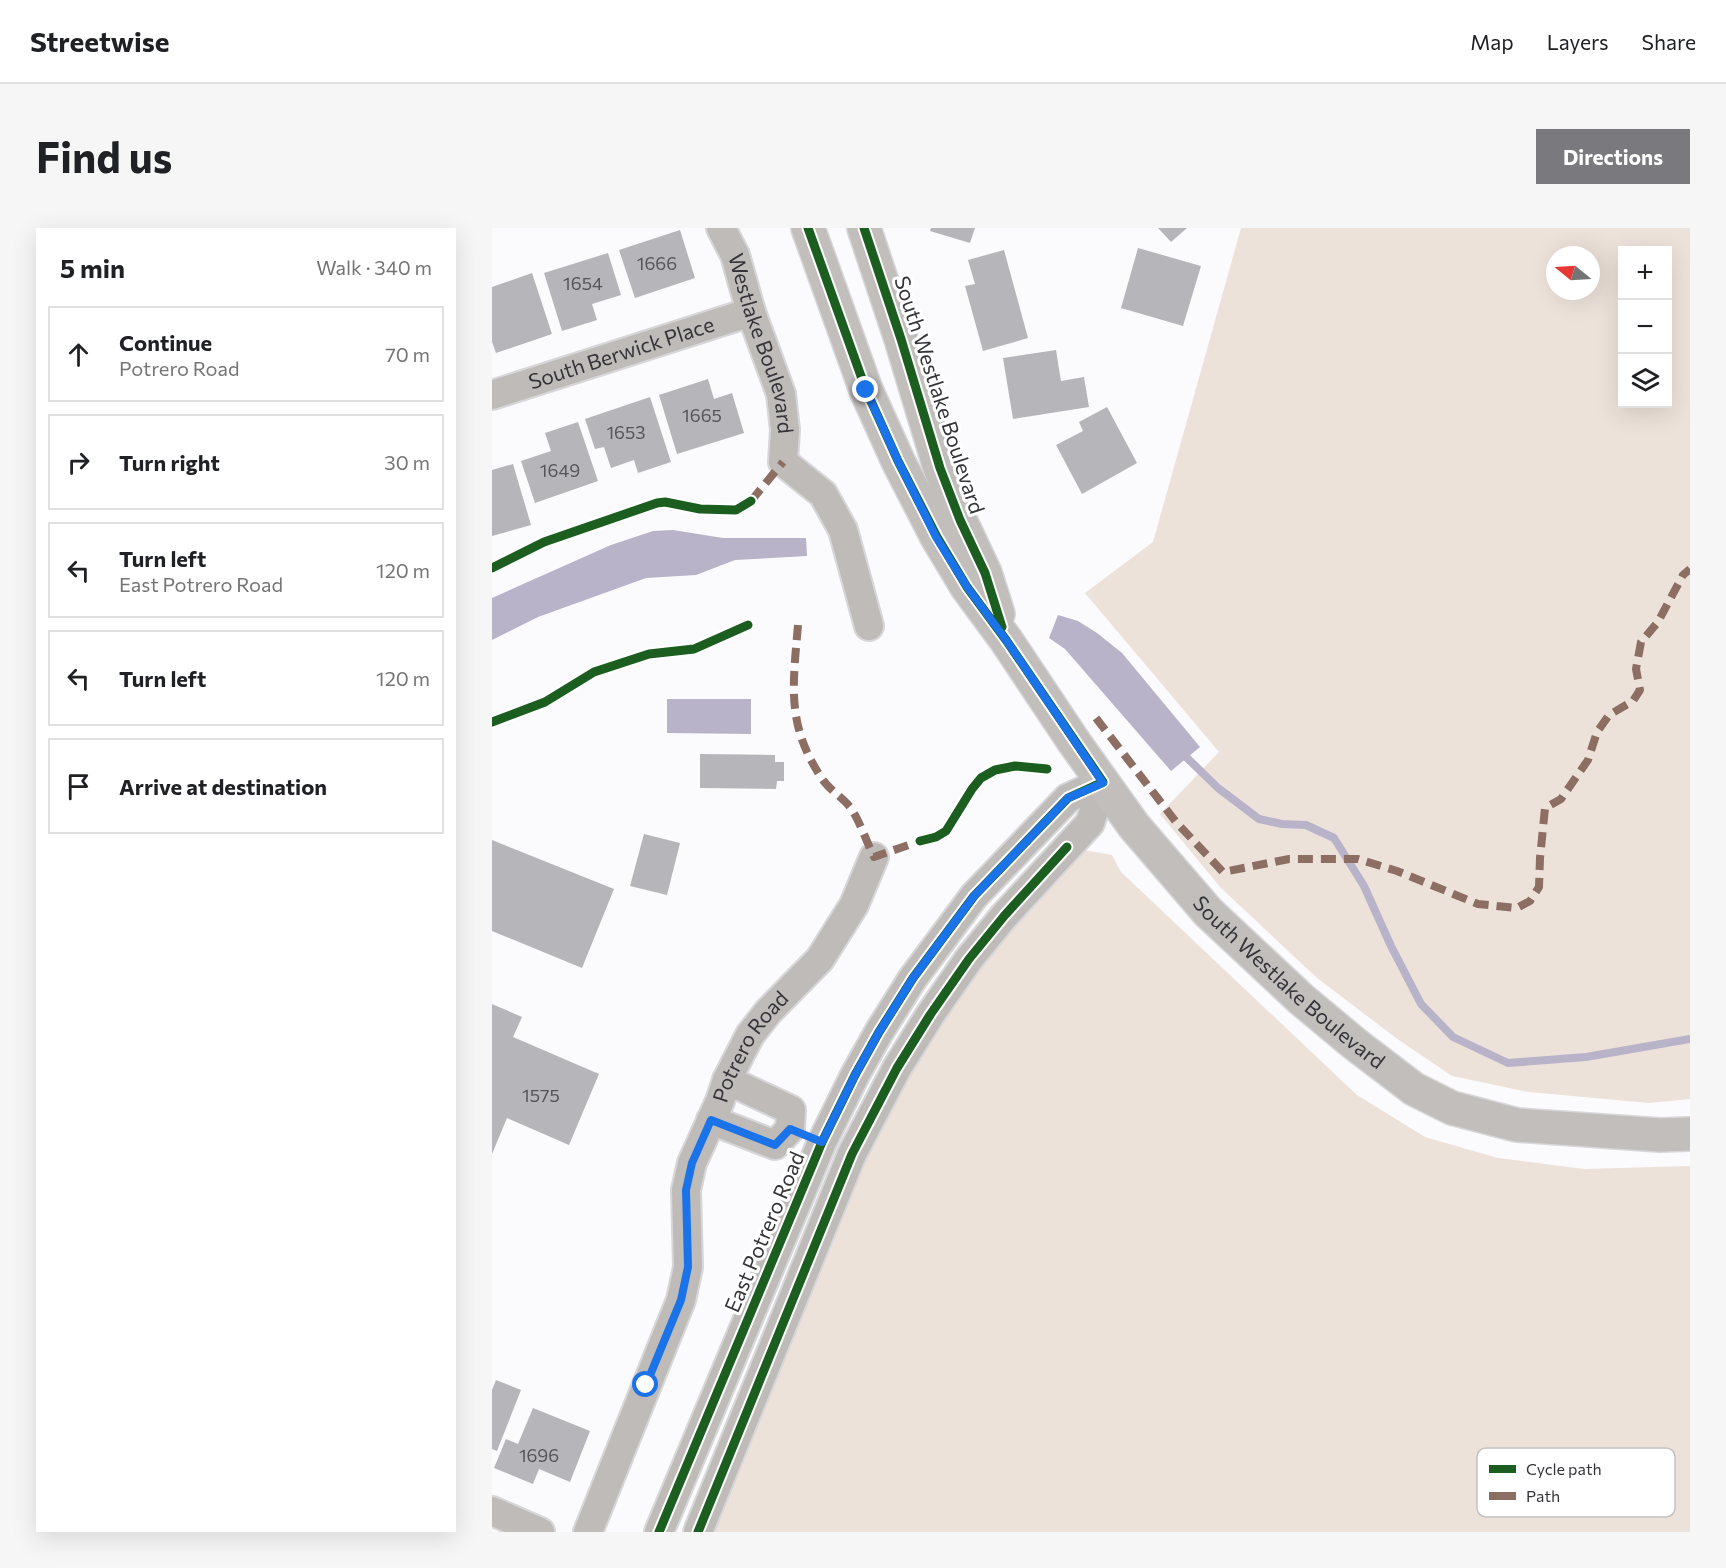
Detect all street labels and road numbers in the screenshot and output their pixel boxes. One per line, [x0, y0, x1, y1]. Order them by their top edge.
street label: Westlake Boulevard [724, 250, 799, 435]
street label: South Westlake Boulevard [890, 273, 991, 517]
street label: South Berwick Place [525, 311, 717, 393]
street label: South Westlake Boulevard [1189, 890, 1390, 1073]
street label: Potrero Road [706, 985, 793, 1105]
street label: East Potrero Road [718, 1147, 809, 1316]

